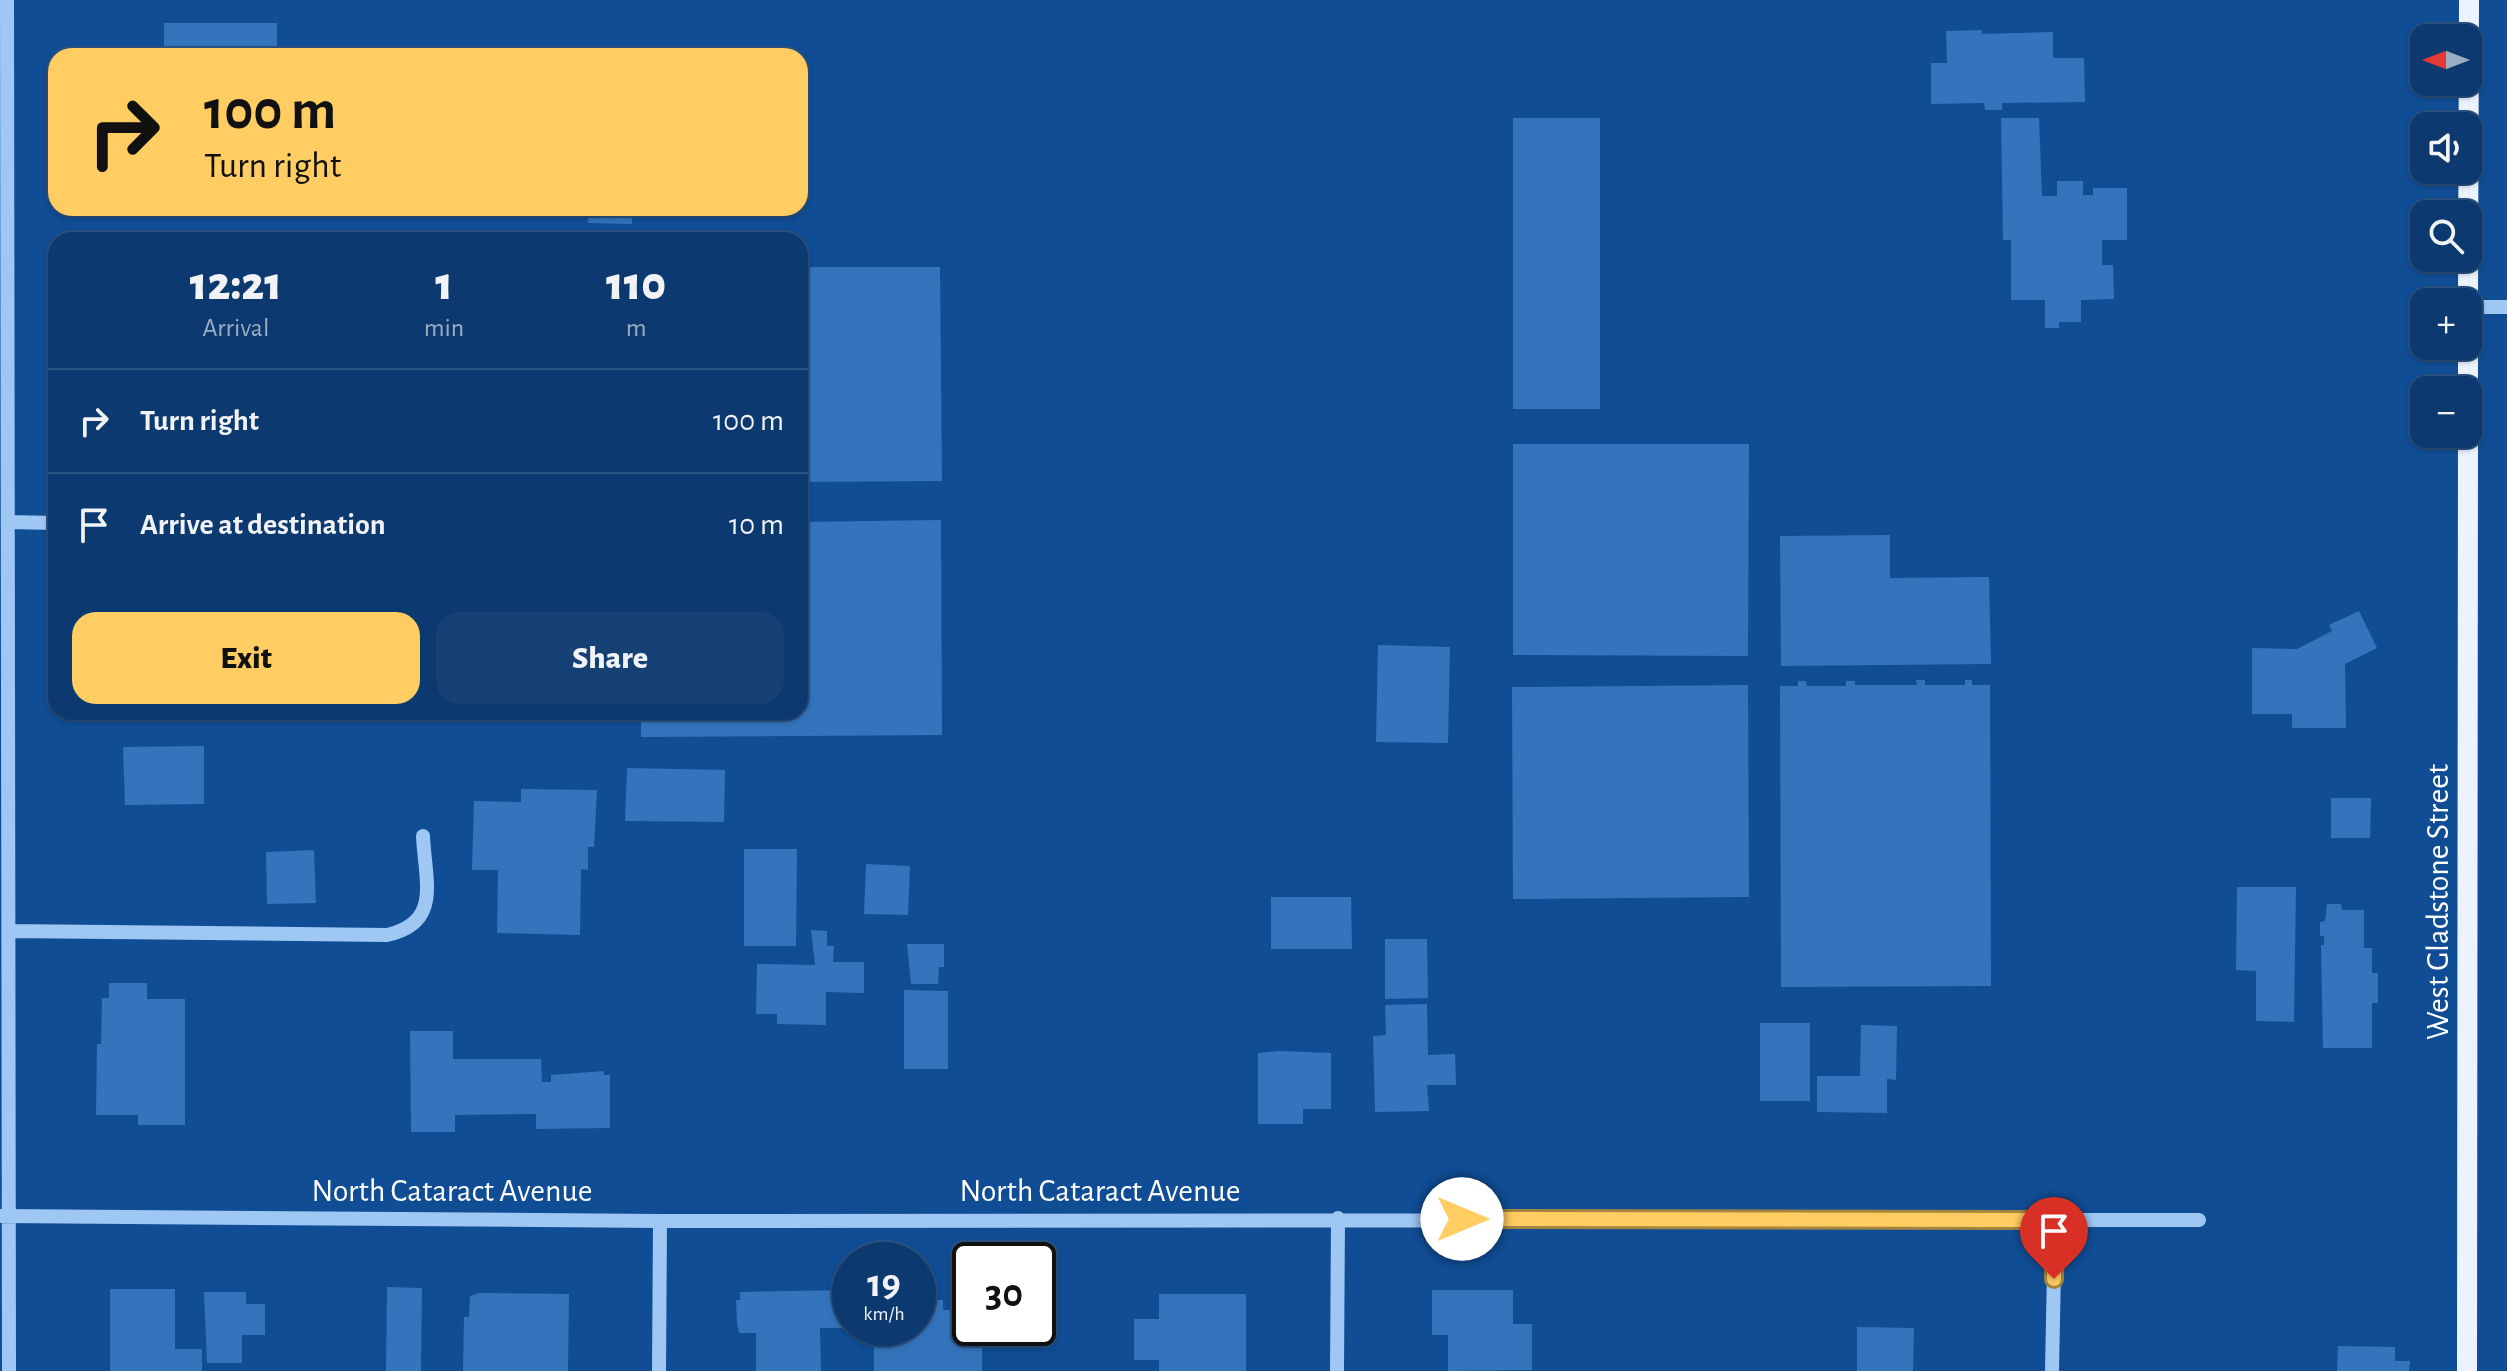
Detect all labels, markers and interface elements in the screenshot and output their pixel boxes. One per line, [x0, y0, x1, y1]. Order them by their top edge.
north arrow [2410, 24, 2482, 96]
map controls [2410, 24, 2482, 448]
icon: right [72, 80, 176, 184]
text: 100 m [204, 83, 336, 139]
button: sound [2410, 112, 2482, 184]
text: Turn right [204, 148, 341, 184]
button: search [2410, 200, 2482, 272]
text: 12:21 [190, 261, 282, 309]
text: 1 [435, 261, 453, 309]
text: 110 [606, 261, 666, 309]
button: + [2410, 288, 2482, 360]
text: Arrival [202, 315, 269, 341]
text: min [424, 315, 464, 341]
text: m [626, 315, 647, 341]
button: − [2410, 376, 2482, 448]
icon: right [72, 399, 116, 443]
text: Turn right [140, 406, 259, 436]
text: 100 m [713, 406, 784, 436]
icon: arrive [72, 503, 116, 547]
text: Arrive at destination [140, 510, 386, 540]
text: 10 m [729, 510, 784, 540]
button: Exit [72, 612, 420, 704]
button: Share [436, 612, 784, 704]
street label: West Gladstone Street [2422, 764, 2454, 1040]
street label: North Cataract Avenue [311, 1175, 593, 1207]
street label: North Cataract Avenue [959, 1175, 1241, 1207]
position arrow [1420, 1177, 1504, 1261]
pin [2020, 1197, 2088, 1279]
icon: arrive [2032, 1209, 2076, 1253]
speed limit sign: 30 [952, 1242, 1056, 1346]
text: 19 [867, 1264, 901, 1304]
text: km/h [863, 1304, 905, 1324]

